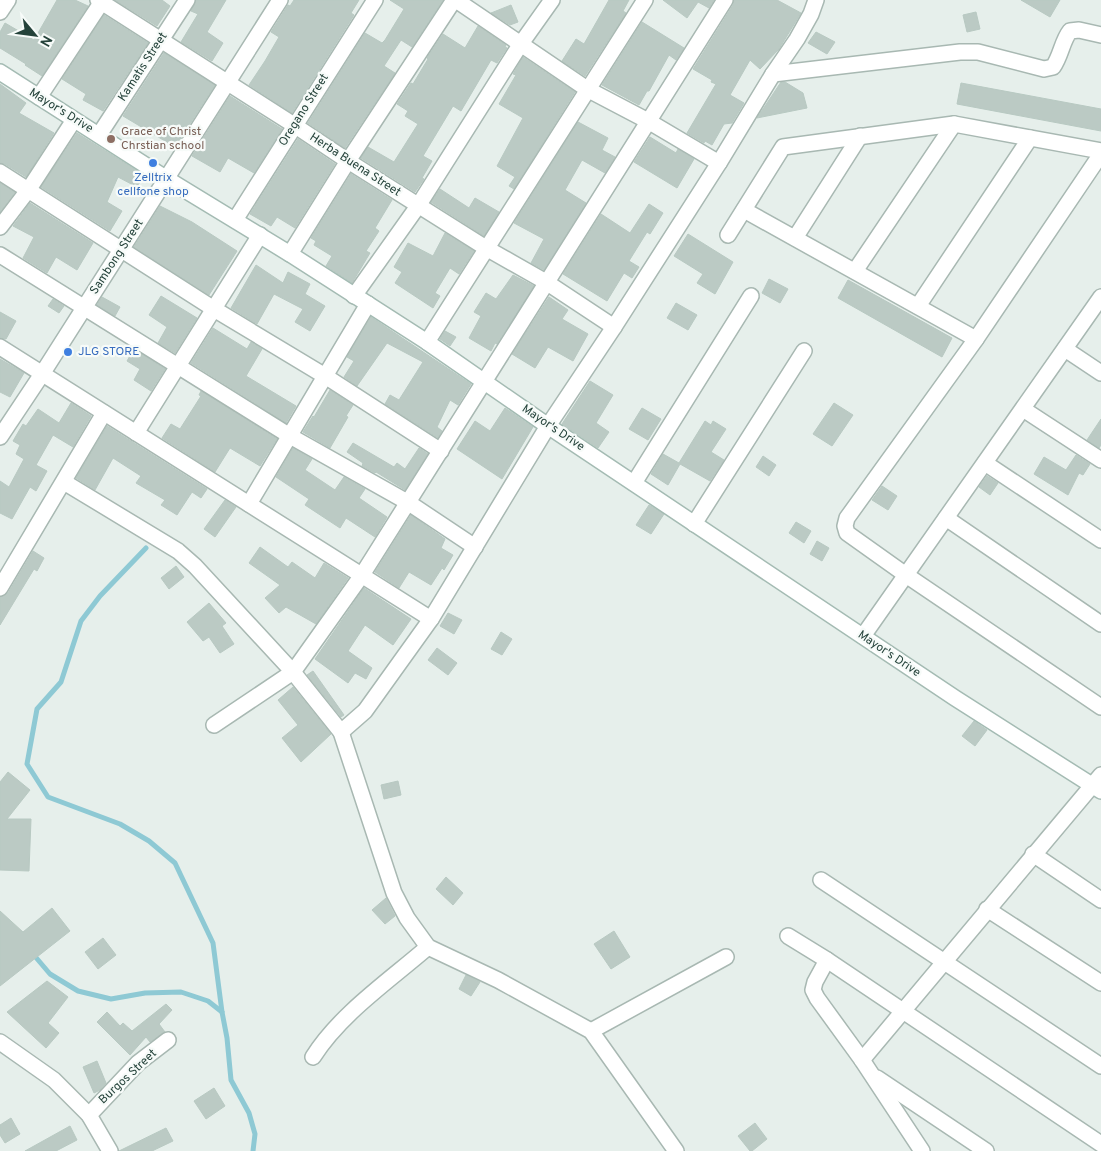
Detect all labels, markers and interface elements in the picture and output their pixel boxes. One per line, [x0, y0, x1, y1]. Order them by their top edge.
north arrow [10, 10, 60, 60]
street label: Kamatis Street [115, 29, 171, 105]
text: N [35, 32, 55, 49]
street label: Oregano Street [275, 71, 333, 149]
street label: Mayor's Drive [26, 85, 96, 137]
place label: Grace of Christ Chrstian school [121, 124, 204, 154]
street label: Herba Buena Street [306, 129, 404, 201]
marker: Grace of Christ Chrstian school [105, 133, 117, 145]
marker: Zelltrix cellfone shop [147, 157, 159, 169]
place label: Zelltrix cellfone shop [117, 170, 189, 200]
street label: Sambong Street [87, 216, 147, 298]
place label: JLG STORE [78, 344, 139, 360]
marker: JLG STORE [62, 346, 74, 358]
street label: Mayor's Drive [518, 401, 588, 455]
street label: Mayor's Drive [854, 627, 924, 681]
street label: Burgos Street [96, 1046, 160, 1108]

